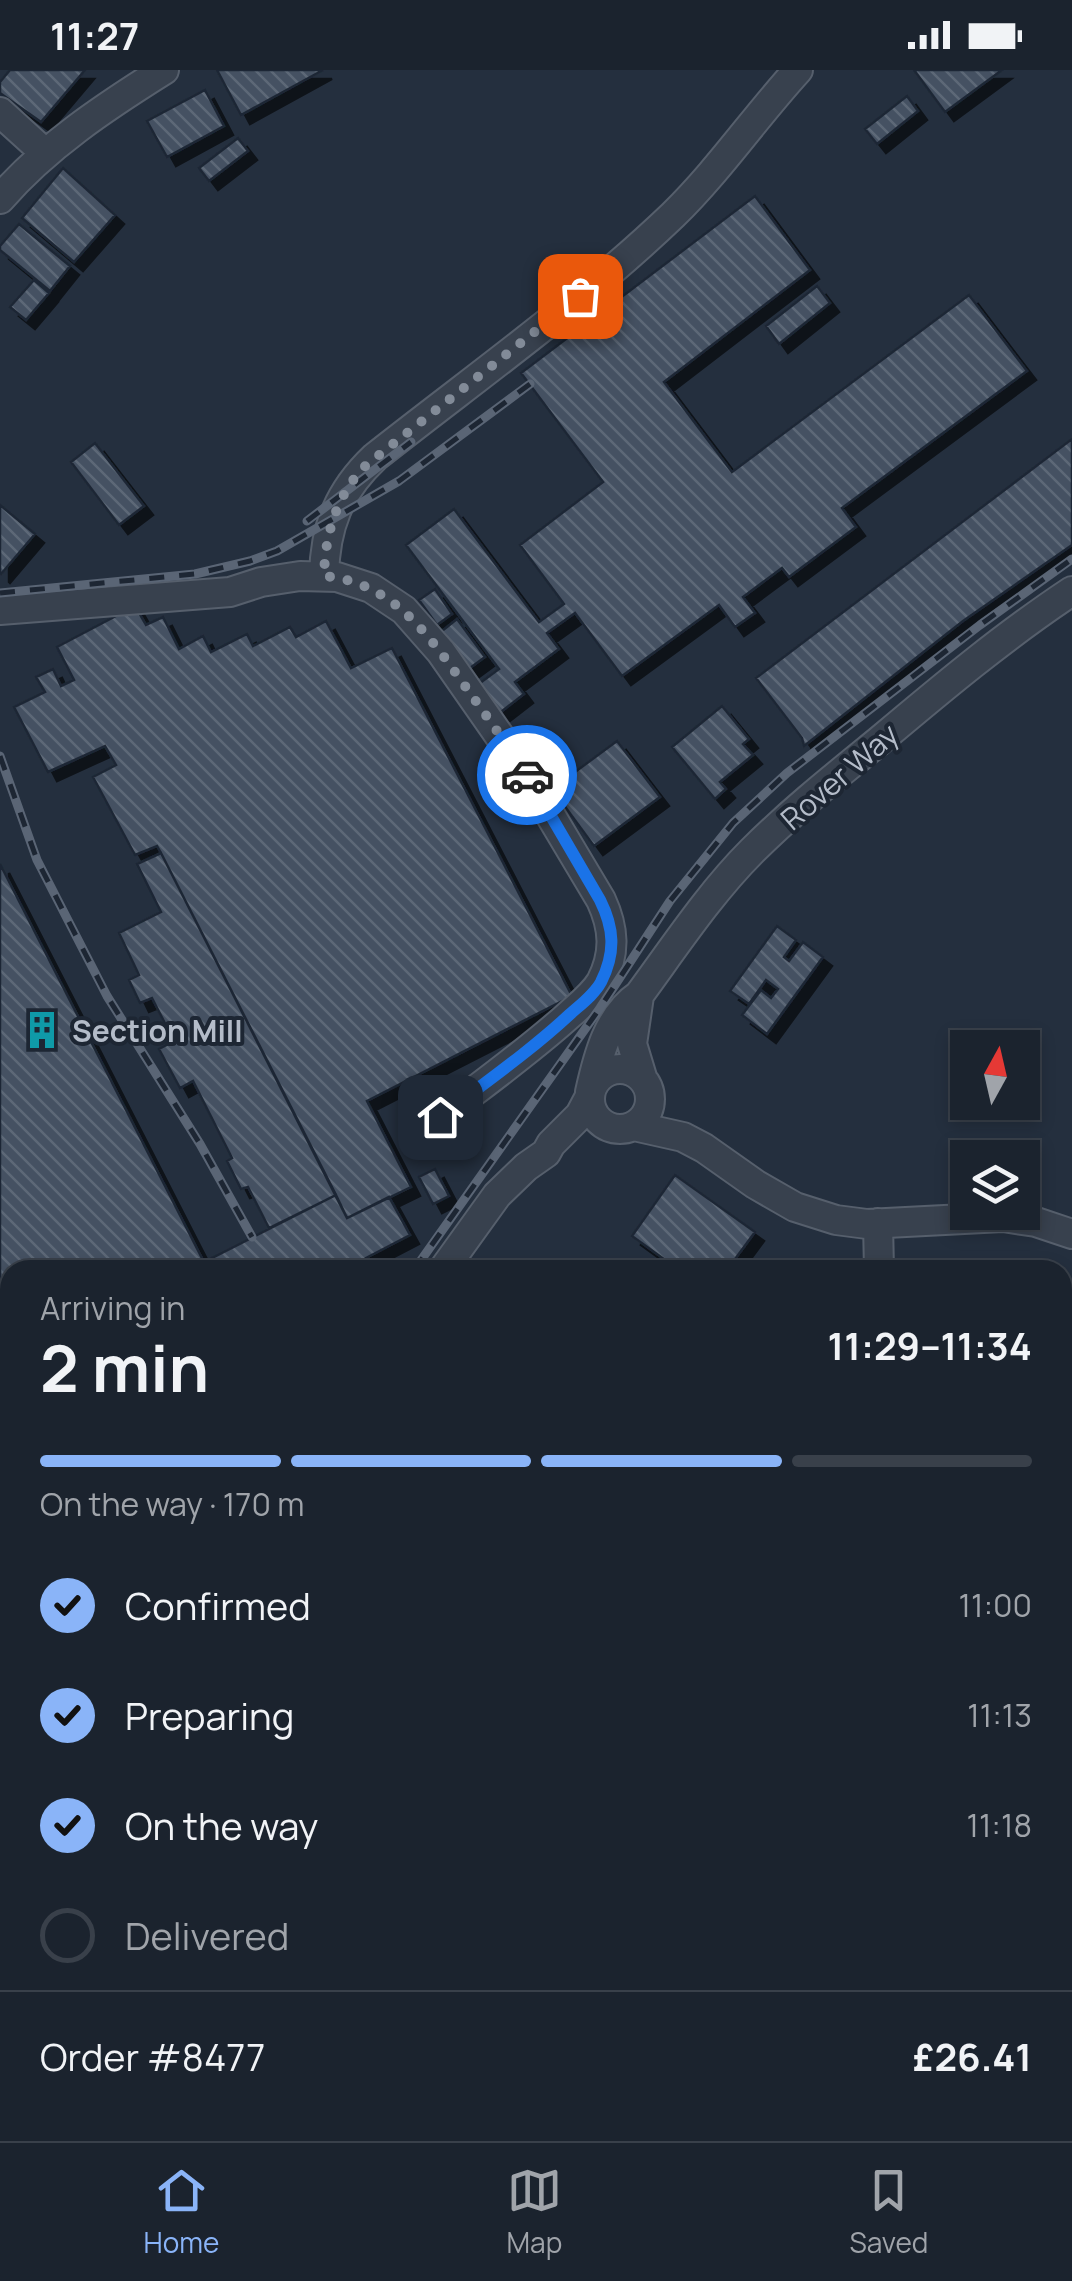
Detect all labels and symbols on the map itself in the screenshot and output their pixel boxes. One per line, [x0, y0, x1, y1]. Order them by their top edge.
pin [538, 254, 623, 339]
street label: Rover Way [771, 713, 907, 838]
courier [477, 725, 577, 825]
building icon: Section Mill [21, 1009, 63, 1051]
place label: Section Mill [72, 1010, 243, 1051]
north arrow [950, 1030, 1040, 1120]
pin [398, 1075, 483, 1160]

